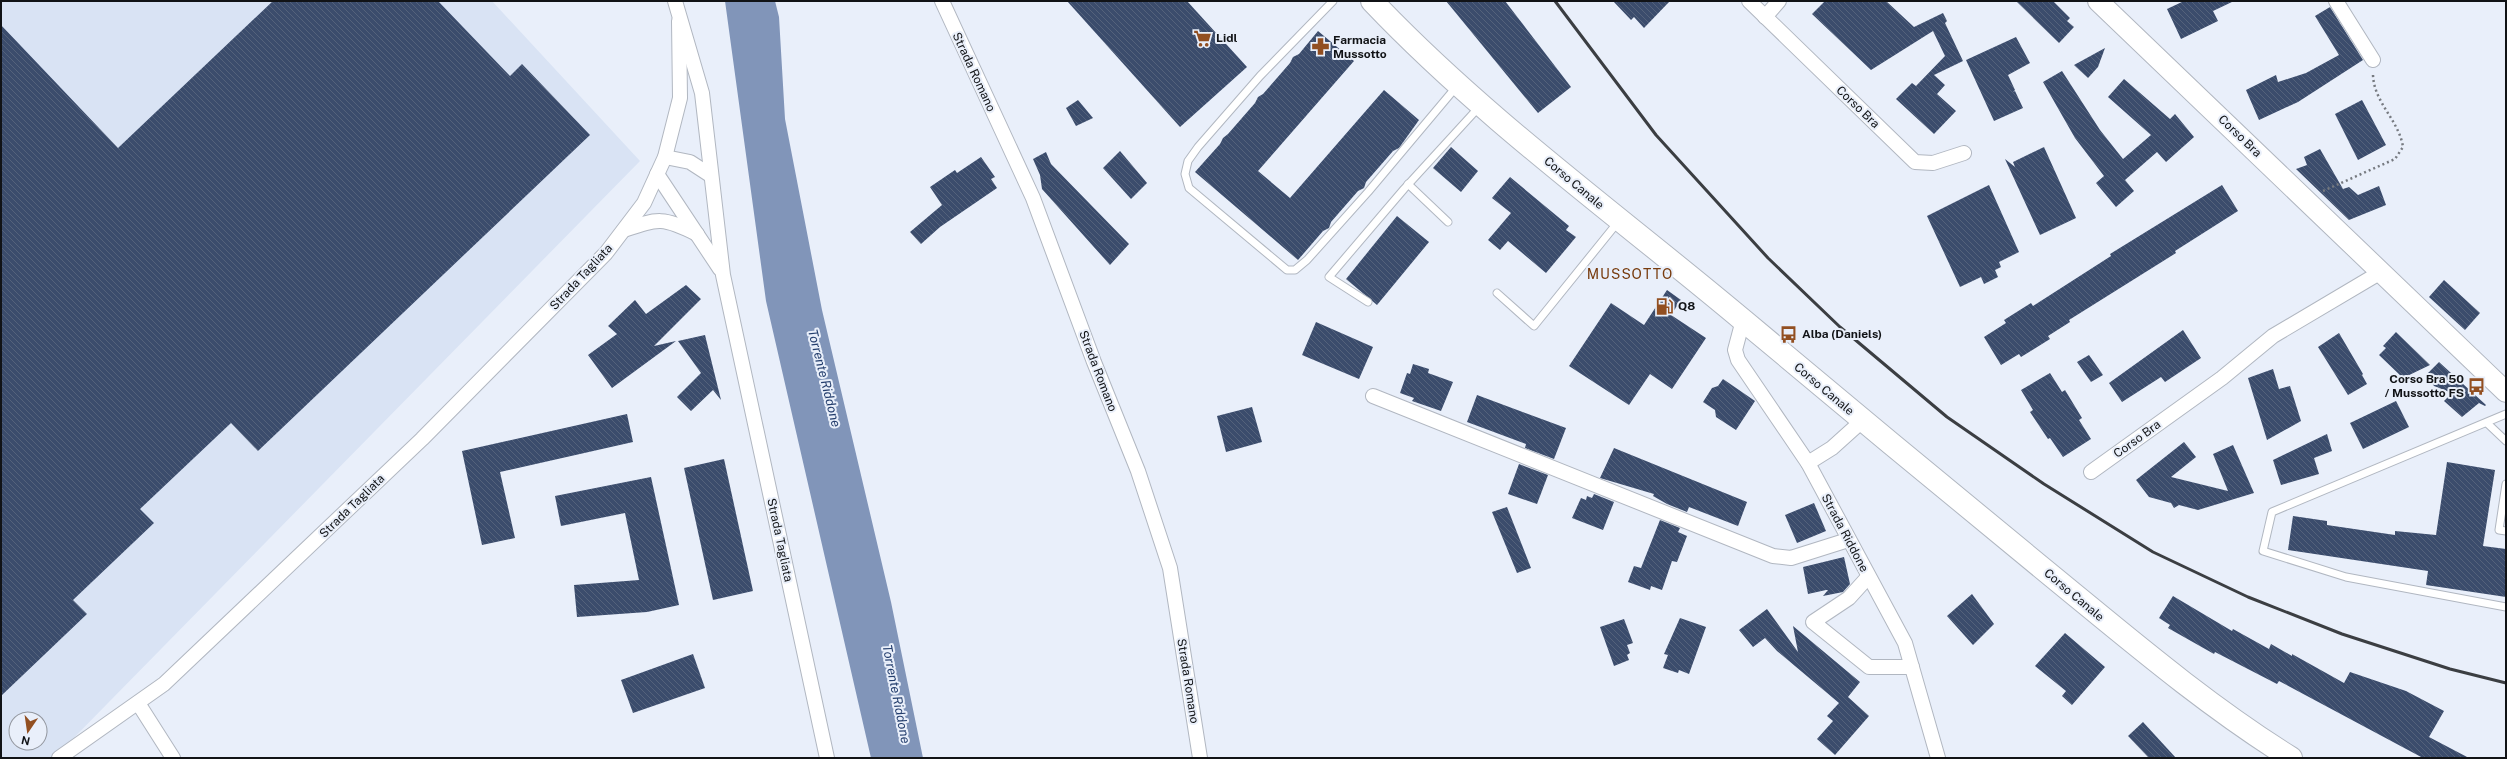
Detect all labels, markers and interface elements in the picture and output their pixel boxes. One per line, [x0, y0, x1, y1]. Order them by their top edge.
supermarket icon: Lidl [1193, 28, 1213, 48]
street label: Strada Romano [950, 30, 999, 114]
place label: Lidl [1216, 31, 1237, 45]
place label: Farmacia Mussotto [1333, 33, 1387, 61]
pharmacy icon: Farmacia Mussotto [1310, 37, 1330, 57]
street label: Corso Bra [1834, 83, 1882, 131]
street label: Corso Bra [2216, 112, 2264, 160]
street label: Corso Canale [1541, 154, 1607, 212]
street label: Strada Tagliata [547, 241, 615, 313]
district label: MUSSOTTO [1587, 266, 1673, 282]
fuel station icon: Q8 [1655, 296, 1675, 316]
place label: Q8 [1678, 299, 1695, 313]
bus stop icon: Alba (Daniels) [1779, 324, 1799, 344]
place label: Alba (Daniels) [1802, 327, 1882, 341]
water label: Torrente Riddone [805, 328, 844, 429]
street label: Strada Romano [1076, 328, 1120, 414]
street label: Corso Canale [1791, 360, 1857, 418]
place label: Corso Bra 50 / Mussotto FS [2385, 372, 2464, 400]
bus stop icon: Corso Bra 50 / Mussotto FS [2467, 376, 2487, 396]
street label: Corso Bra [2111, 417, 2163, 461]
street label: Strada Tagliata [317, 471, 387, 541]
street label: Strada Riddone [1819, 492, 1871, 574]
street label: Strada Tagliata [764, 497, 796, 583]
street label: Corso Canale [2041, 566, 2107, 624]
street label: Strada Romano [1174, 638, 1202, 725]
water label: Torrente Riddone [880, 644, 913, 745]
north arrow [8, 711, 48, 751]
text: N [20, 734, 31, 748]

